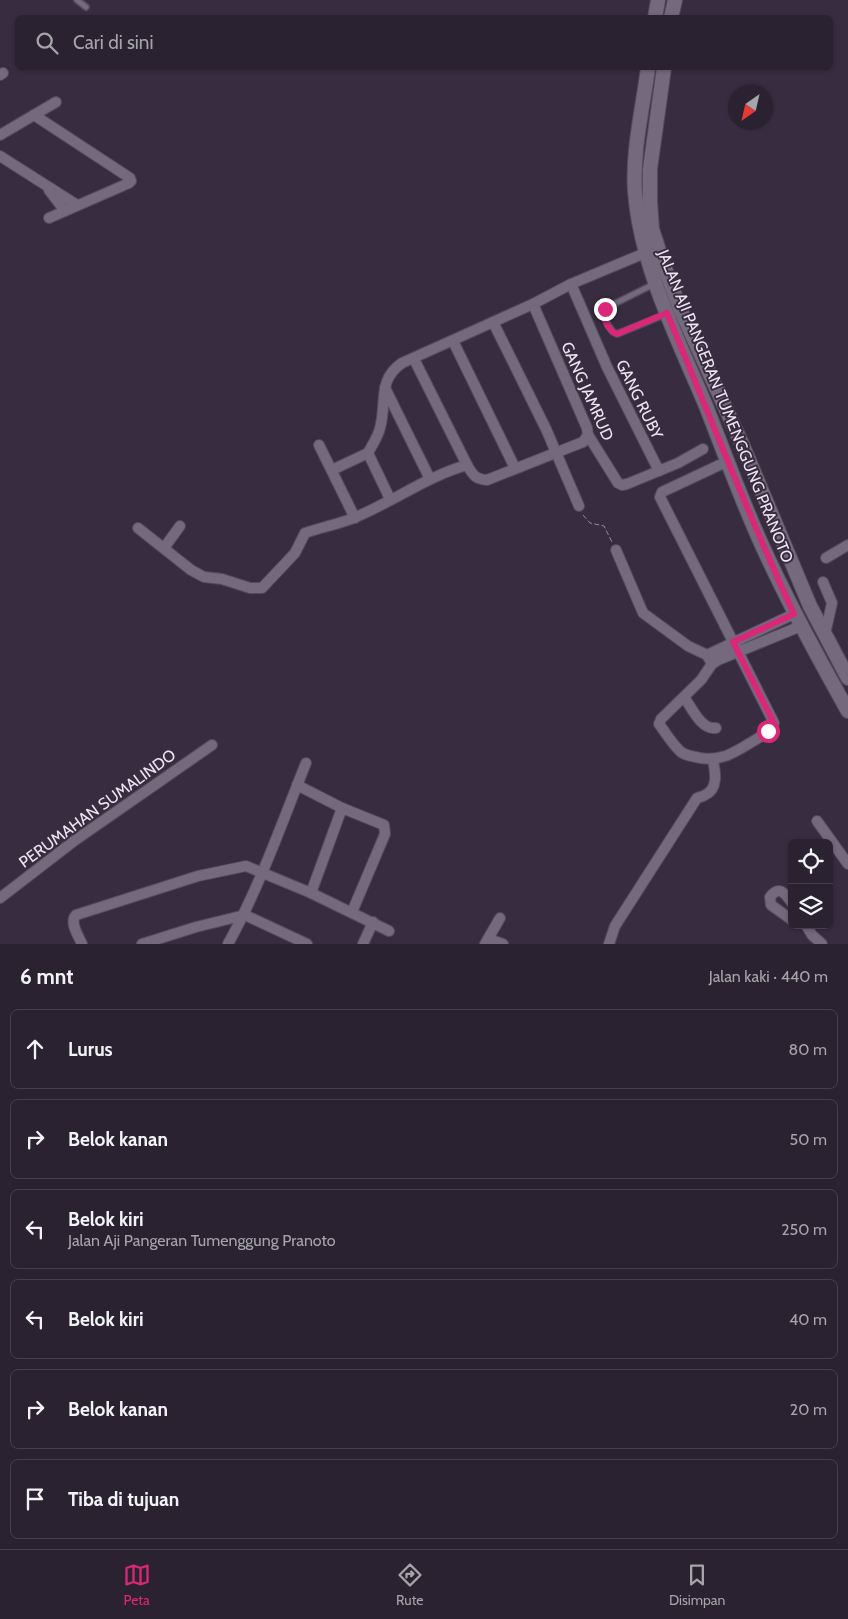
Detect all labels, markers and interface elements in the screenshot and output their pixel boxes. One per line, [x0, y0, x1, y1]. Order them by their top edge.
search box [15, 15, 833, 70]
icon: search [33, 29, 61, 57]
text: Cari di sini [73, 31, 154, 54]
north arrow [728, 85, 773, 130]
street label: JALAN AJI PANGERAN TUMENGGUNG PRANOTO [653, 246, 797, 565]
route end [594, 298, 617, 321]
street label: GANG JAMRUD [557, 339, 618, 443]
street label: GANG RUBY [612, 357, 667, 443]
route start [757, 720, 780, 743]
street label: PERUMAHAN SUMALINDO [15, 745, 179, 872]
map controls [788, 839, 833, 929]
button: locate [788, 839, 833, 884]
button: layers [788, 884, 833, 929]
text: 6 mnt [20, 964, 73, 989]
text: Jalan kaki · 440 m [709, 967, 828, 986]
icon: ahead [21, 1035, 49, 1063]
text: Lurus [68, 1038, 113, 1061]
text: 80 m [789, 1040, 827, 1059]
icon: right [21, 1125, 49, 1153]
text: Belok kanan [68, 1128, 168, 1151]
text: 50 m [790, 1130, 827, 1149]
text: Belok kiri [68, 1208, 144, 1231]
icon: left [21, 1215, 49, 1243]
text: 250 m [781, 1220, 827, 1239]
text: Jalan Aji Pangeran Tumenggung Pranoto [68, 1231, 336, 1250]
icon: left [21, 1305, 49, 1333]
text: Belok kiri [68, 1308, 144, 1331]
text: 40 m [789, 1310, 827, 1329]
icon: right [21, 1395, 49, 1423]
text: Belok kanan [68, 1398, 168, 1421]
text: 20 m [790, 1400, 827, 1419]
icon: arrive [21, 1485, 49, 1513]
text: Tiba di tujuan [68, 1488, 179, 1511]
tab: Peta [123, 1561, 151, 1609]
tab: Rute [396, 1561, 424, 1609]
tab: Disimpan [669, 1561, 725, 1609]

